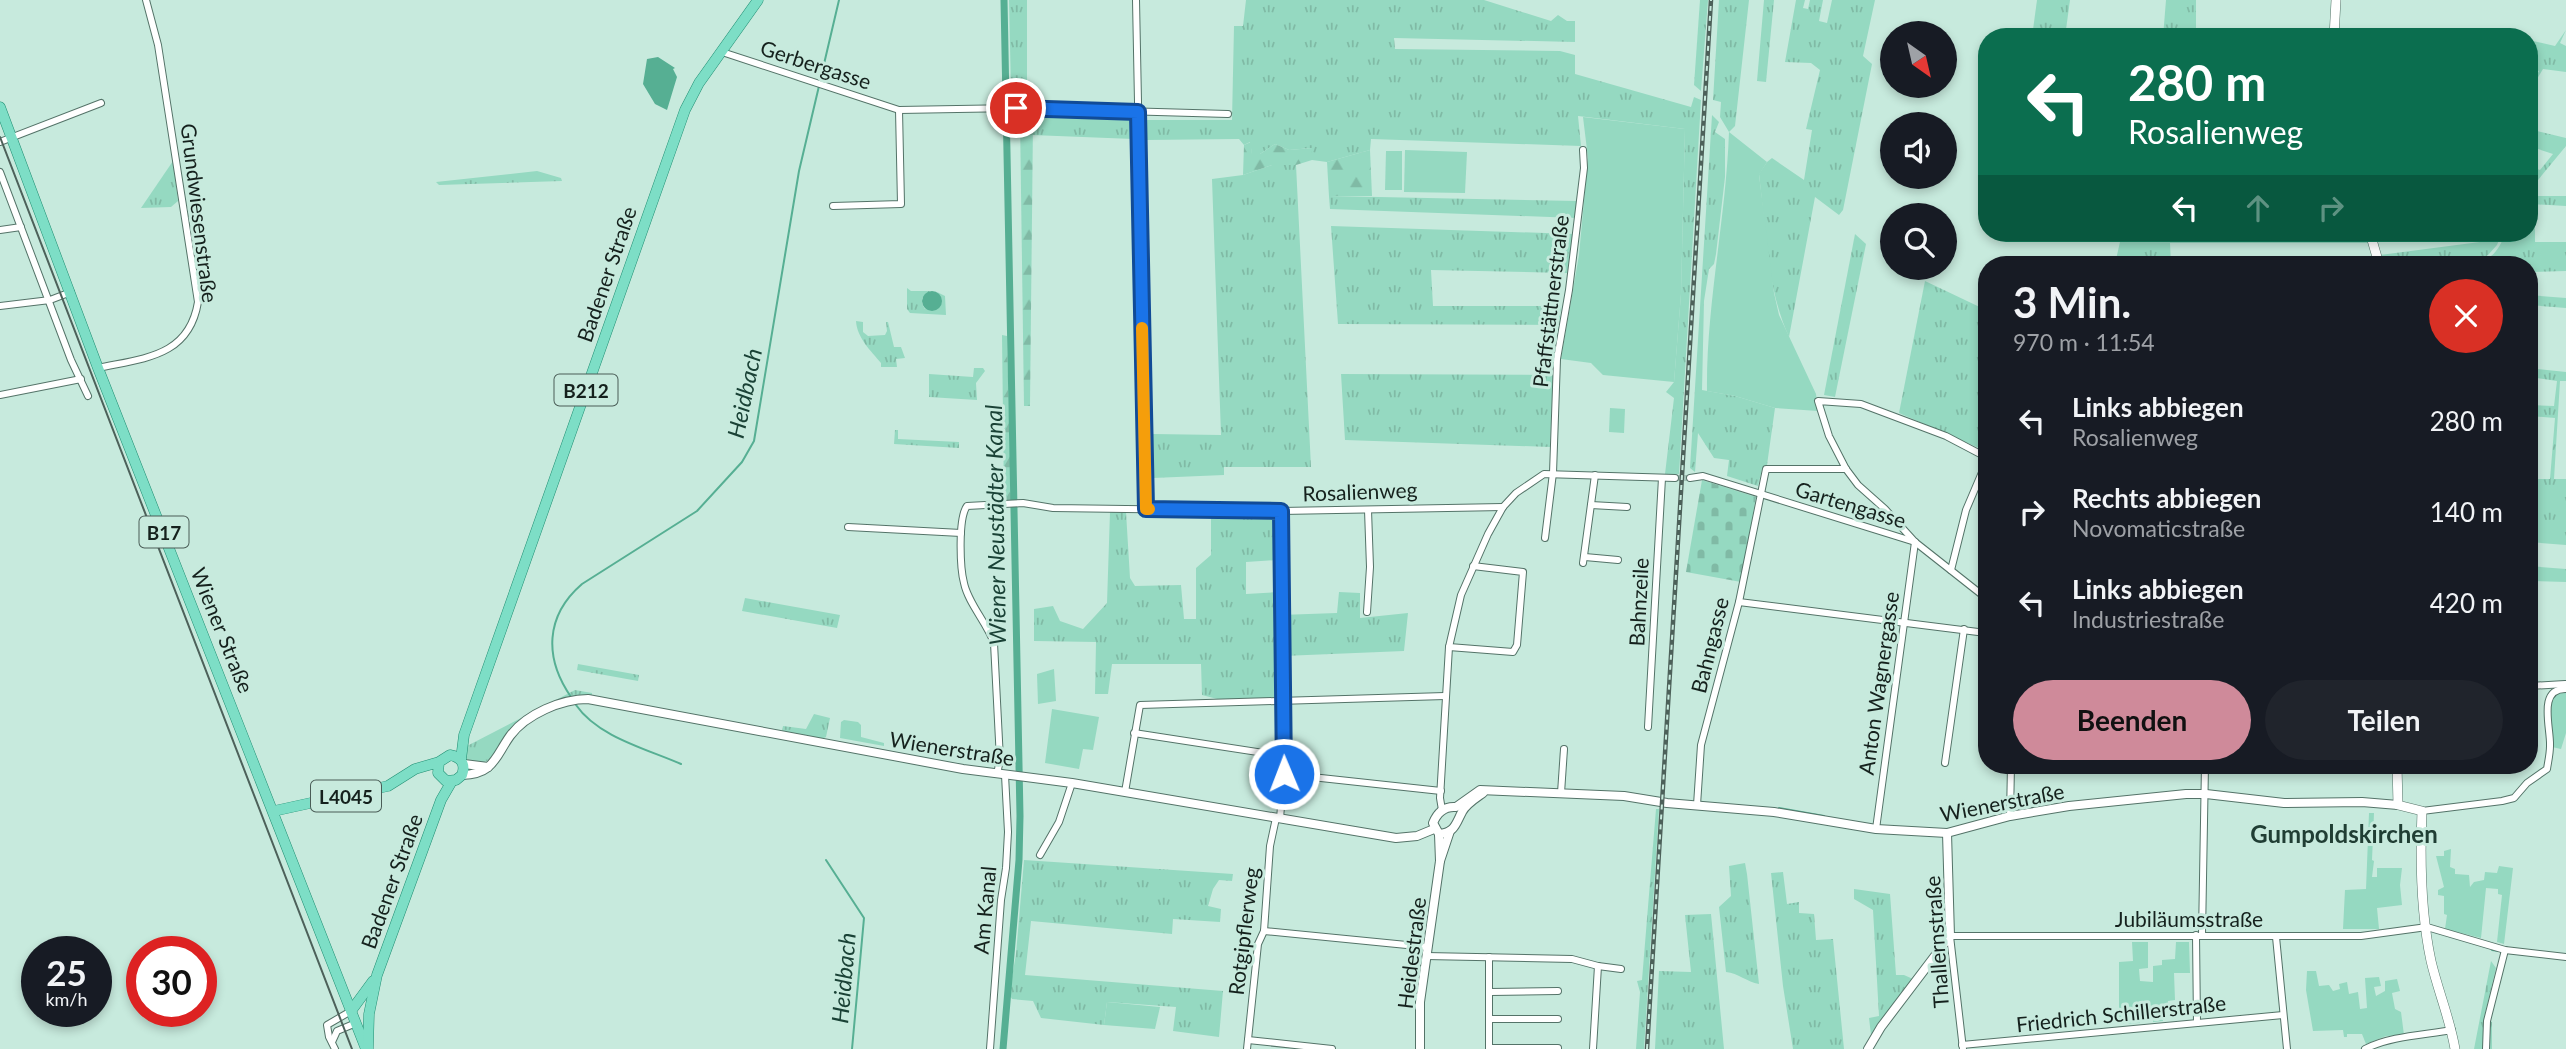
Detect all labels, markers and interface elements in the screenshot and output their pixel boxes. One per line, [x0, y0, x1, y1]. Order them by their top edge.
north arrow [1880, 21, 1956, 98]
map controls [1880, 21, 1957, 280]
street label: Gerbergasse [758, 34, 874, 94]
text: 280 m [2128, 53, 2266, 111]
icon: left [2013, 56, 2104, 147]
pin [986, 78, 1046, 138]
icon: arrive [997, 89, 1035, 127]
button: sound [1880, 112, 1957, 189]
text: Rosalienweg [2128, 112, 2303, 151]
street label: Grundwiesenstraße [177, 122, 223, 304]
icon: left [2166, 189, 2204, 227]
icon: ahead [2239, 189, 2277, 227]
icon: right [2312, 189, 2350, 227]
street label: Badener Straße [571, 203, 641, 345]
button: search [1880, 203, 1957, 280]
street label: Pfaffstättnerstraße [1527, 213, 1573, 389]
text: 3 Min. [2013, 277, 2131, 327]
button: close [2429, 279, 2503, 353]
text: 970 m · 11:54 [2013, 328, 2155, 356]
water label: Heidbach [721, 346, 767, 440]
road number: B212 [554, 374, 618, 406]
text: Links abbiegen [2072, 391, 2244, 423]
icon: left [2013, 402, 2051, 440]
water label: Wiener Neustädter Kanal [979, 404, 1011, 646]
text: 280 m [2430, 405, 2503, 437]
text: Rosalienweg [2072, 423, 2198, 451]
street label: Gartengasse [1793, 475, 1909, 533]
street label: Rosalienweg [1302, 476, 1418, 505]
text: Rechts abbiegen [2072, 482, 2261, 514]
icon: right [2013, 493, 2051, 531]
text: 140 m [2430, 496, 2503, 528]
text: Novomaticstraße [2072, 514, 2245, 542]
road number: B17 [140, 516, 188, 548]
street label: Bahnzeile [1623, 557, 1653, 647]
street label: Wiener Straße [187, 564, 259, 696]
text: Links abbiegen [2072, 573, 2244, 605]
icon: left [2013, 584, 2051, 622]
text: 420 m [2430, 587, 2503, 619]
street label: Anton Wagnergasse [1853, 590, 1903, 776]
street label: Bahngasse [1685, 594, 1733, 696]
text: Industriestraße [2072, 605, 2224, 633]
button: Beenden [2013, 680, 2251, 760]
button: Teilen [2265, 680, 2503, 760]
street label: Wienerstraße [888, 726, 1016, 770]
position arrow [1247, 737, 1321, 811]
street label: Wienerstraße [1938, 778, 2066, 826]
road number: L4045 [311, 780, 381, 811]
street label: Badener Straße [355, 810, 427, 952]
district label: Gumpoldskirchen [2250, 819, 2438, 848]
street label: Am Kanal [968, 865, 1000, 955]
street label: Rotgipflerweg [1223, 866, 1263, 996]
street label: Thallernstraße [1919, 875, 1953, 1009]
street label: Heidestraße [1392, 896, 1430, 1010]
street label: Jubiläumsstraße [2115, 906, 2263, 931]
water label: Heidbach [825, 931, 861, 1025]
speed limit sign: 30 [126, 936, 217, 1027]
text: 25 [46, 951, 87, 993]
text: km/h [45, 988, 88, 1010]
street label: Friedrich Schillerstraße [2015, 990, 2227, 1036]

